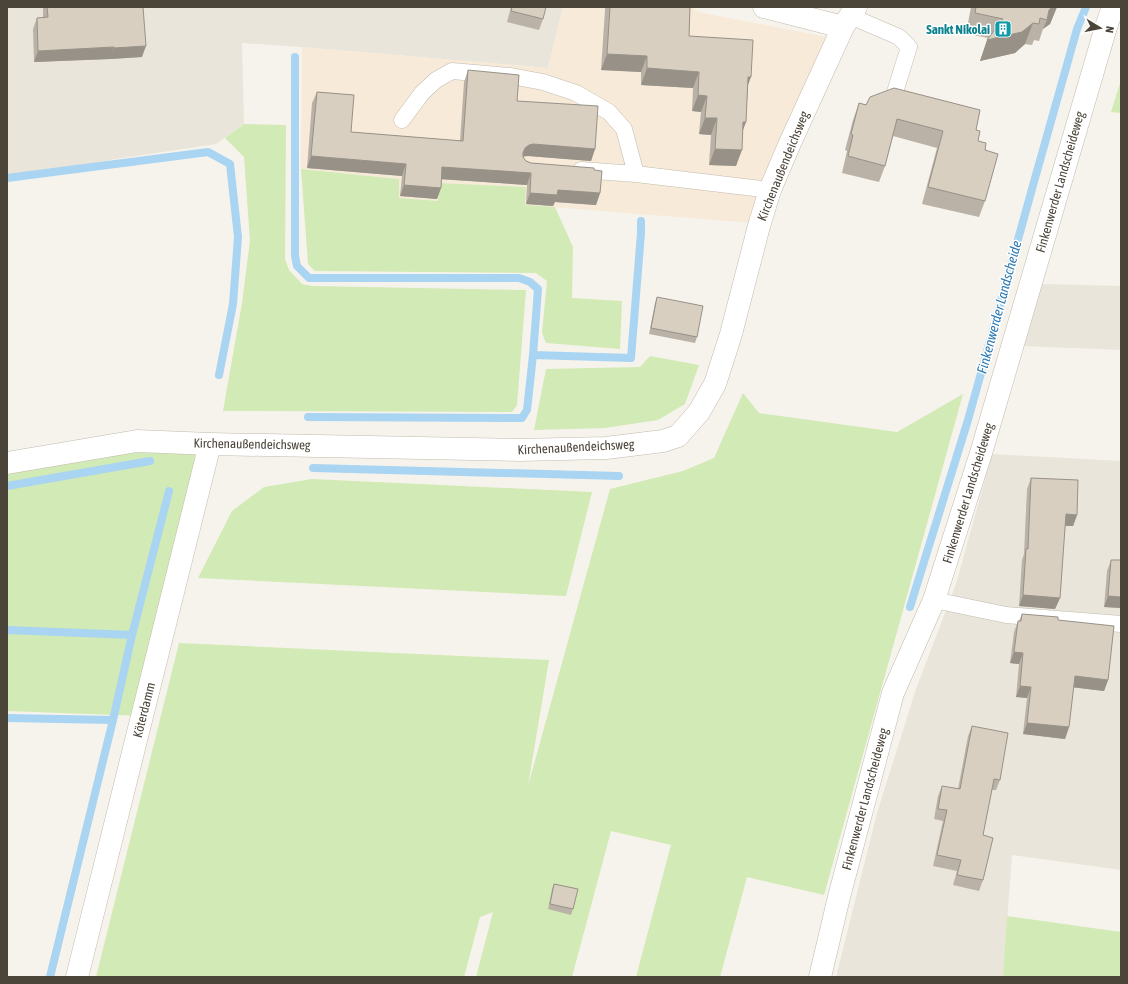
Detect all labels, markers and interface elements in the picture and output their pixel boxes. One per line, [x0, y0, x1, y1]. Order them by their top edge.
north arrow [1080, 8, 1120, 48]
building icon: Sankt Nikolai [993, 19, 1013, 39]
place label: Sankt Nikolai [926, 22, 990, 37]
text: N [1103, 25, 1116, 34]
street label: Kirchenaußendeichsweg [754, 109, 812, 223]
street label: Finkenwerder Landscheideweg [1033, 109, 1088, 254]
water label: Finkenwerder Landscheide [974, 239, 1024, 375]
street label: Finkenwerder Landscheideweg [939, 420, 997, 565]
street label: Kirchenaußendeichsweg [193, 435, 311, 453]
street label: Kirchenaußendeichsweg [517, 436, 635, 458]
street label: Köterdamm [130, 681, 158, 739]
street label: Finkenwerder Landscheideweg [839, 726, 891, 872]

